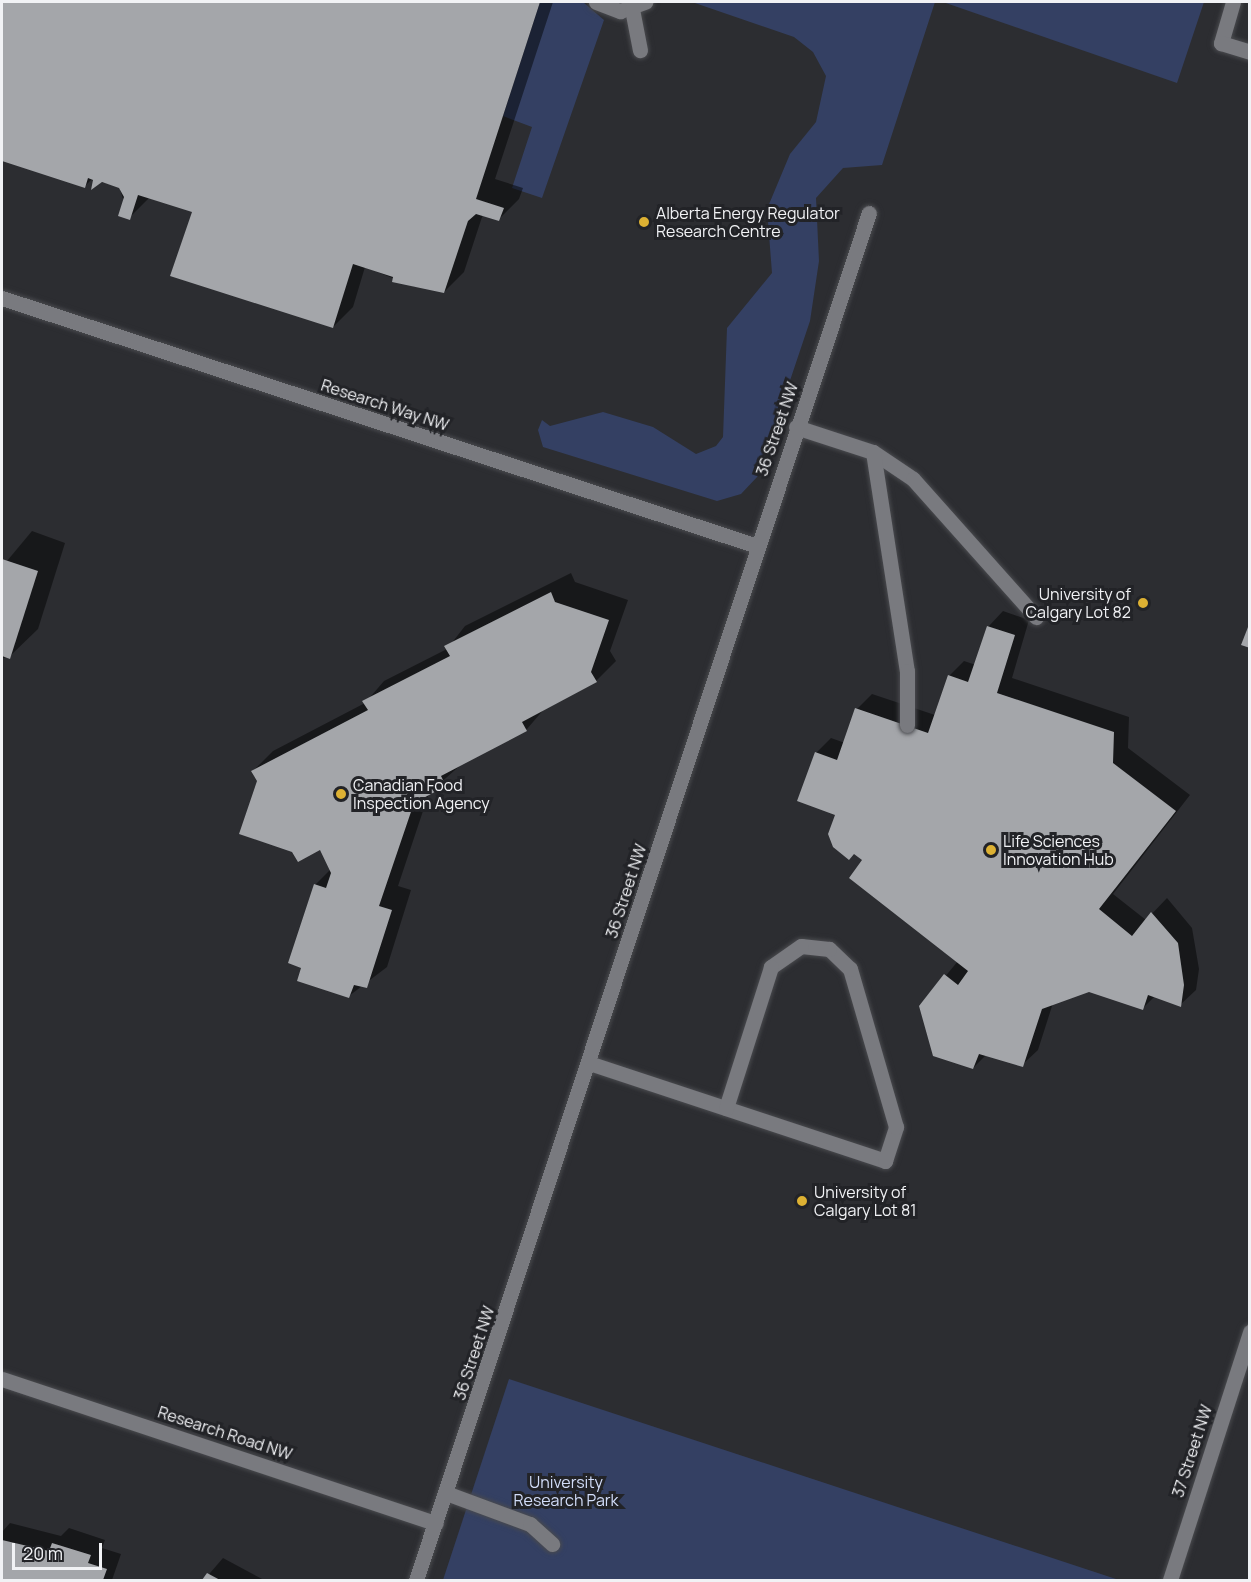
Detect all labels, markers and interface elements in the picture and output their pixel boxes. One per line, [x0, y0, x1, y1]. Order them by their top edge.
place label: Alberta Energy Regulator Research Centre [656, 203, 840, 241]
marker: Alberta Energy Regulator Research Centre [637, 215, 651, 229]
street label: Research Way NW [319, 375, 451, 435]
street label: 36 Street NW [752, 380, 802, 478]
place label: University of Calgary Lot 82 [1026, 584, 1131, 622]
marker: University of Calgary Lot 82 [1136, 596, 1150, 610]
place label: Canadian Food Inspection Agency [353, 775, 490, 813]
marker: Canadian Food Inspection Agency [334, 787, 348, 801]
place label: Life Sciences Innovation Hub [1003, 831, 1114, 869]
street label: 36 Street NW [602, 841, 650, 941]
marker: Life Sciences Innovation Hub [984, 843, 998, 857]
place label: University of Calgary Lot 81 [814, 1182, 917, 1220]
marker: University of Calgary Lot 81 [795, 1194, 809, 1208]
street label: 36 Street NW [450, 1303, 498, 1403]
street label: Research Road NW [155, 1402, 295, 1464]
street label: 37 Street NW [1168, 1402, 1216, 1500]
park label: University Research Park [514, 1472, 618, 1510]
scale bar [15, 1531, 105, 1569]
text: 20 m [23, 1541, 63, 1565]

